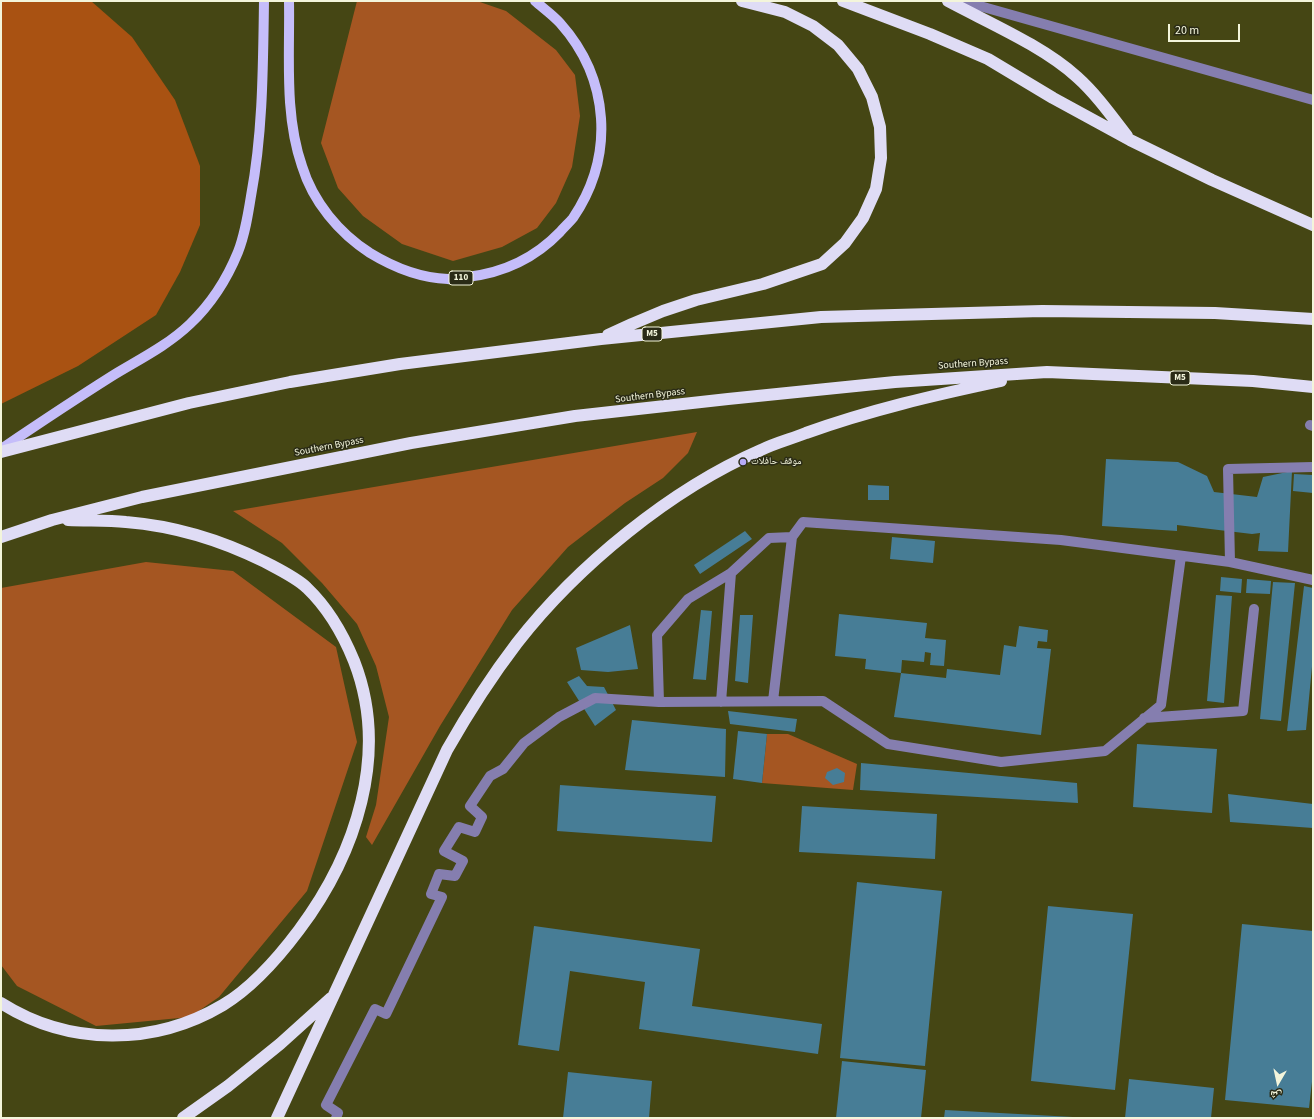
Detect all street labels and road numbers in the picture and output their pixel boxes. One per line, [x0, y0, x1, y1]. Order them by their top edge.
road number: 110 [449, 271, 473, 285]
road number: M5 [642, 327, 662, 341]
street label: Southern Bypass [938, 356, 1008, 372]
road number: M5 [1170, 371, 1190, 385]
street label: Southern Bypass [614, 386, 686, 406]
street label: Southern Bypass [293, 434, 365, 460]

